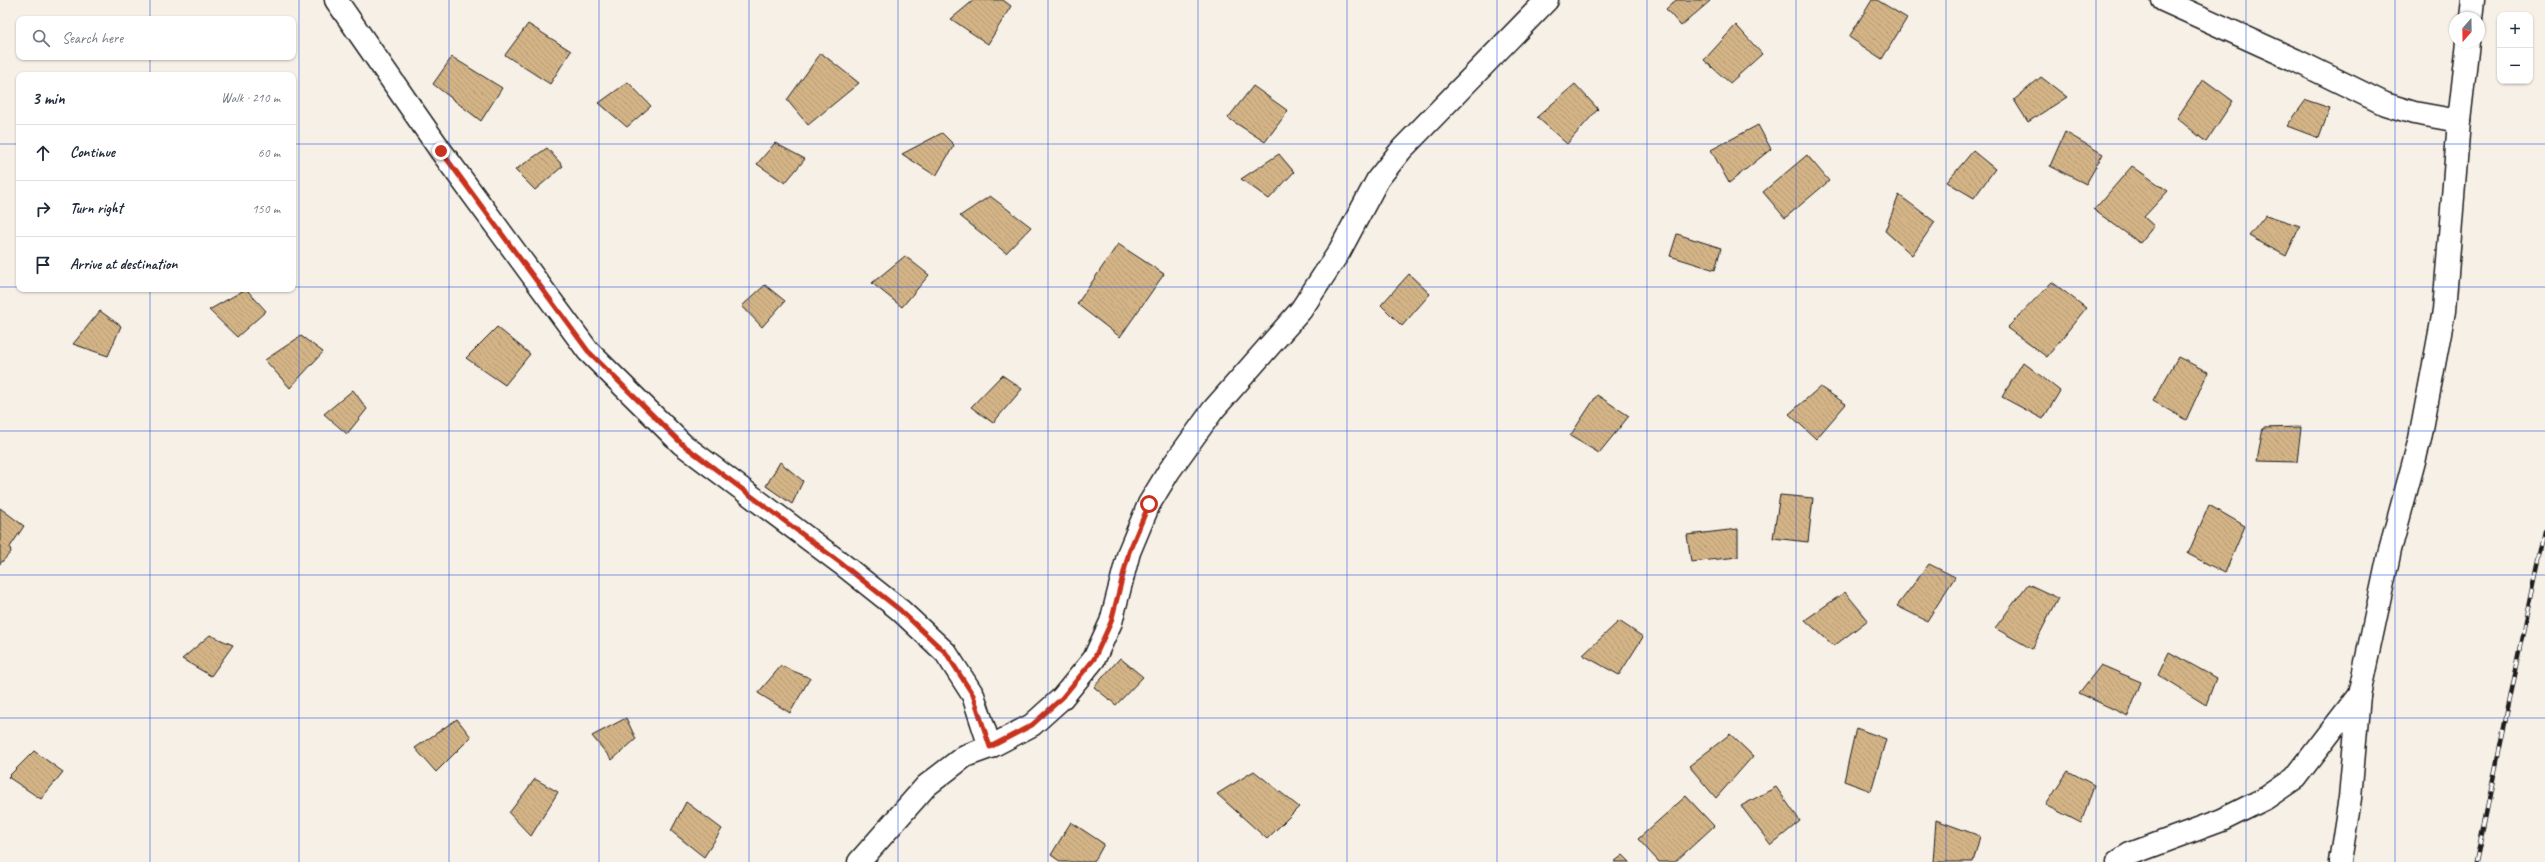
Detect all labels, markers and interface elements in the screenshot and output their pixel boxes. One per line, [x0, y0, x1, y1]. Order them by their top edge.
north arrow [2449, 12, 2485, 48]
map controls [2497, 12, 2533, 84]
button: + [2497, 12, 2533, 48]
search box [16, 16, 296, 60]
icon: search [30, 27, 52, 49]
text: Search here [62, 29, 123, 48]
button: − [2497, 48, 2533, 84]
text: 3 min [32, 88, 65, 109]
text: Walk · 210 m [221, 90, 280, 106]
icon: ahead [32, 142, 54, 164]
route end [432, 142, 450, 160]
text: Continue [70, 143, 115, 162]
text: 60 m [258, 145, 280, 161]
icon: right [32, 198, 54, 220]
text: Turn right [70, 199, 123, 218]
text: 150 m [252, 201, 280, 217]
icon: arrive [32, 254, 54, 276]
text: Arrive at destination [70, 255, 177, 274]
route start [1140, 495, 1158, 513]

